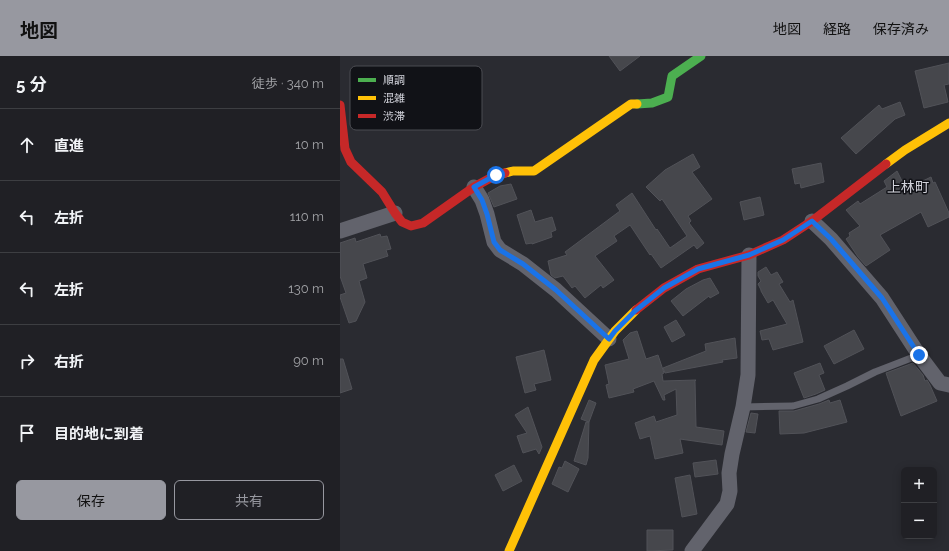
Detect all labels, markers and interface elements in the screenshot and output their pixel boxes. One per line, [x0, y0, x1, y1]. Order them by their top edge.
text: 地図 [20, 19, 58, 41]
text: 地図 [773, 21, 801, 37]
text: 経路 [823, 21, 851, 37]
text: 保存済み [873, 21, 929, 37]
legend [350, 66, 482, 130]
text: 5 分 [16, 74, 47, 94]
text: 順調 [383, 74, 405, 87]
text: 徒歩 · 340 m [252, 76, 324, 91]
text: 混雑 [383, 92, 405, 105]
text: 渋滞 [383, 110, 405, 123]
icon: ahead [16, 134, 38, 156]
text: 直進 [54, 137, 84, 155]
text: 10 m [295, 137, 324, 152]
route start [487, 166, 505, 184]
district label: 上林町 [887, 179, 929, 195]
icon: left [16, 206, 38, 228]
text: 左折 [54, 209, 84, 227]
text: 110 m [290, 209, 324, 224]
icon: left [16, 278, 38, 300]
text: 左折 [54, 281, 84, 299]
text: 130 m [288, 281, 324, 296]
route end [910, 346, 928, 364]
icon: right [16, 350, 38, 372]
text: 右折 [54, 353, 84, 371]
text: 90 m [293, 353, 324, 368]
icon: arrive [16, 422, 38, 444]
text: 目的地に到着 [54, 425, 144, 443]
map controls [901, 467, 937, 539]
button: + [901, 467, 937, 503]
button: 保存 [16, 480, 166, 520]
button: 共有 [174, 480, 324, 520]
button: − [901, 503, 937, 539]

